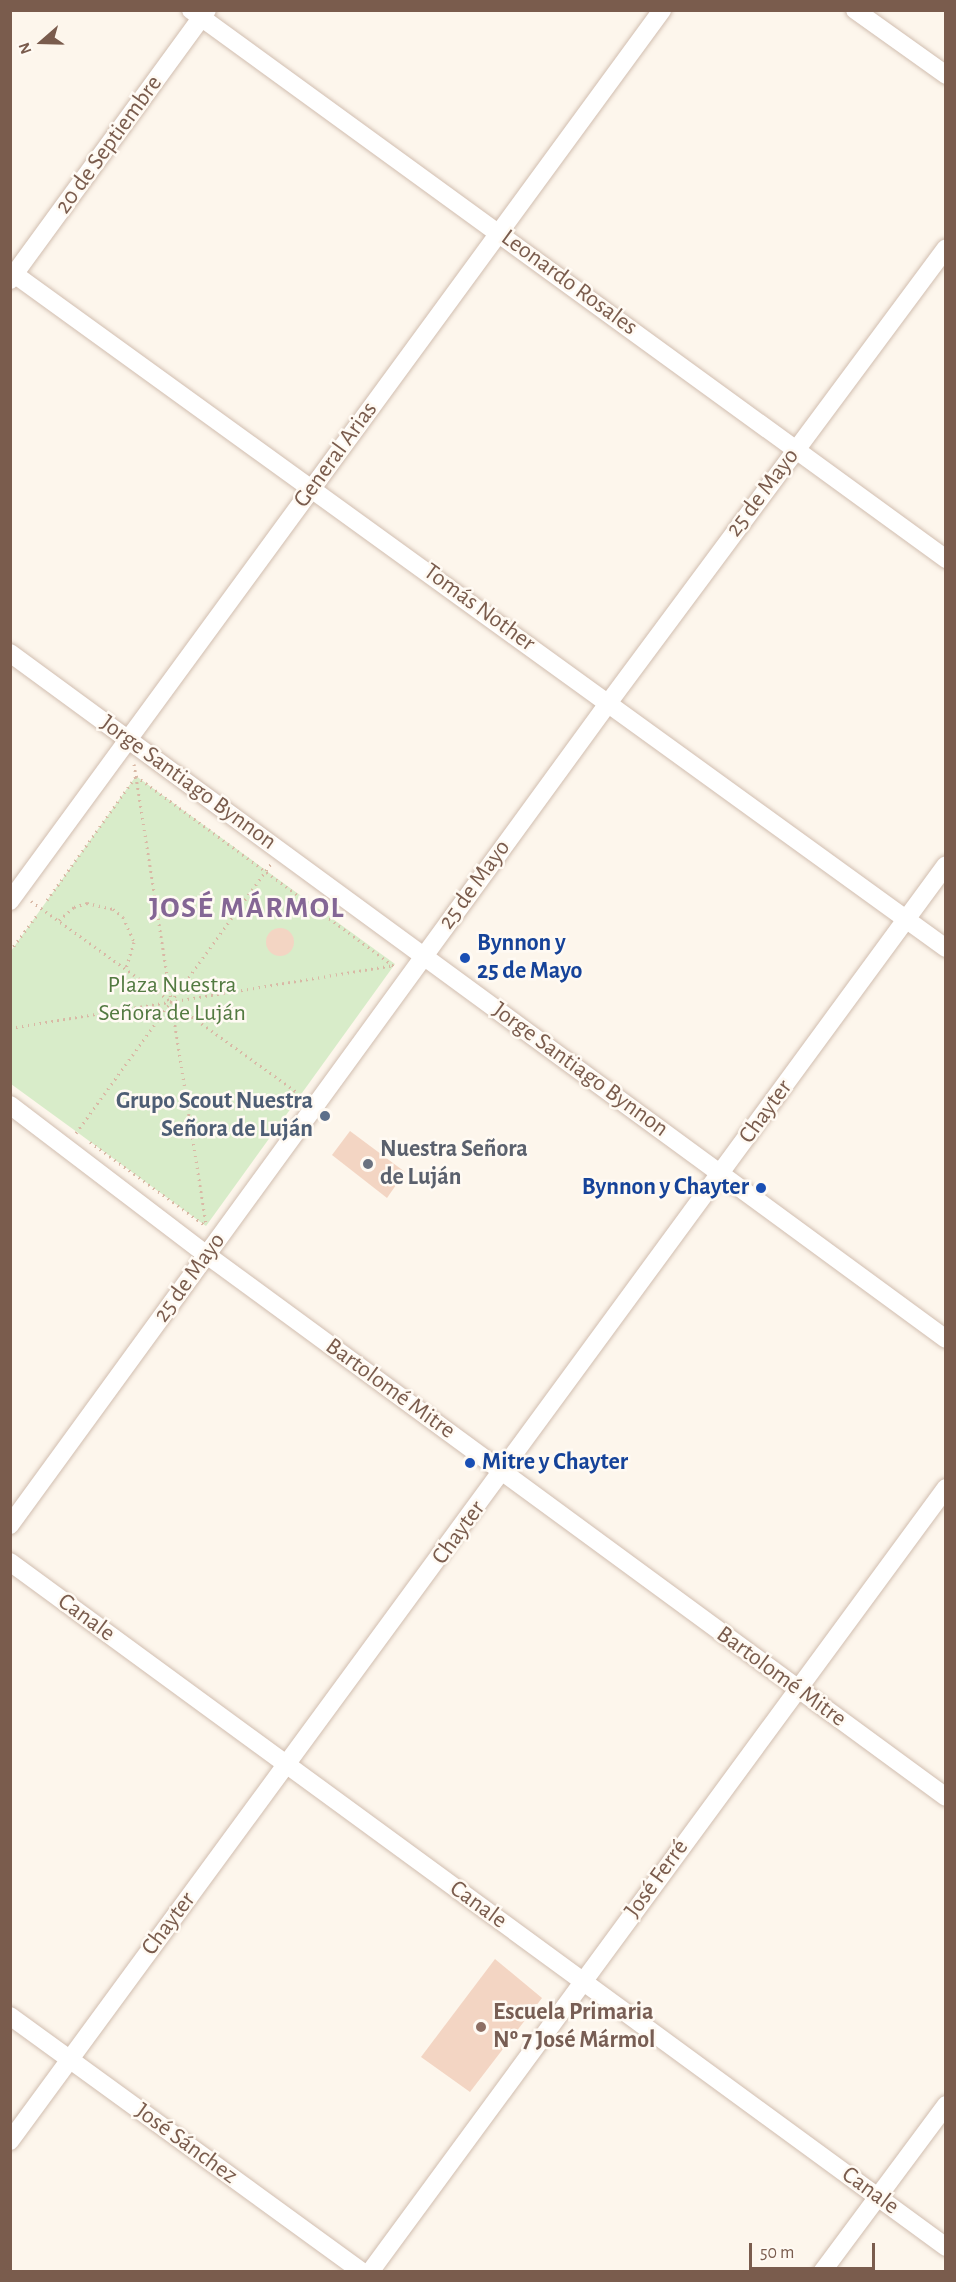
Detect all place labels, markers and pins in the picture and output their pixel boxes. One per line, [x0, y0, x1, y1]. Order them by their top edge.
place label: Bynnon y 25 de Mayo [477, 930, 582, 986]
marker: Bynnon y 25 de Mayo [458, 951, 472, 965]
place label: Grupo Scout Nuestra Señora de Luján [116, 1088, 313, 1144]
marker: Grupo Scout Nuestra Señora de Luján [318, 1109, 332, 1123]
place label: Nuestra Señora de Luján [380, 1136, 528, 1192]
marker: Nuestra Señora de Luján [361, 1157, 375, 1171]
place label: Bynnon y Chayter [582, 1174, 749, 1202]
marker: Bynnon y Chayter [754, 1181, 768, 1195]
place label: Mitre y Chayter [482, 1449, 628, 1477]
marker: Mitre y Chayter [463, 1456, 477, 1470]
place label: Escuela Primaria Nº 7 José Mármol [493, 1999, 655, 2055]
marker: Escuela Primaria Nº 7 José Mármol [474, 2020, 488, 2034]

